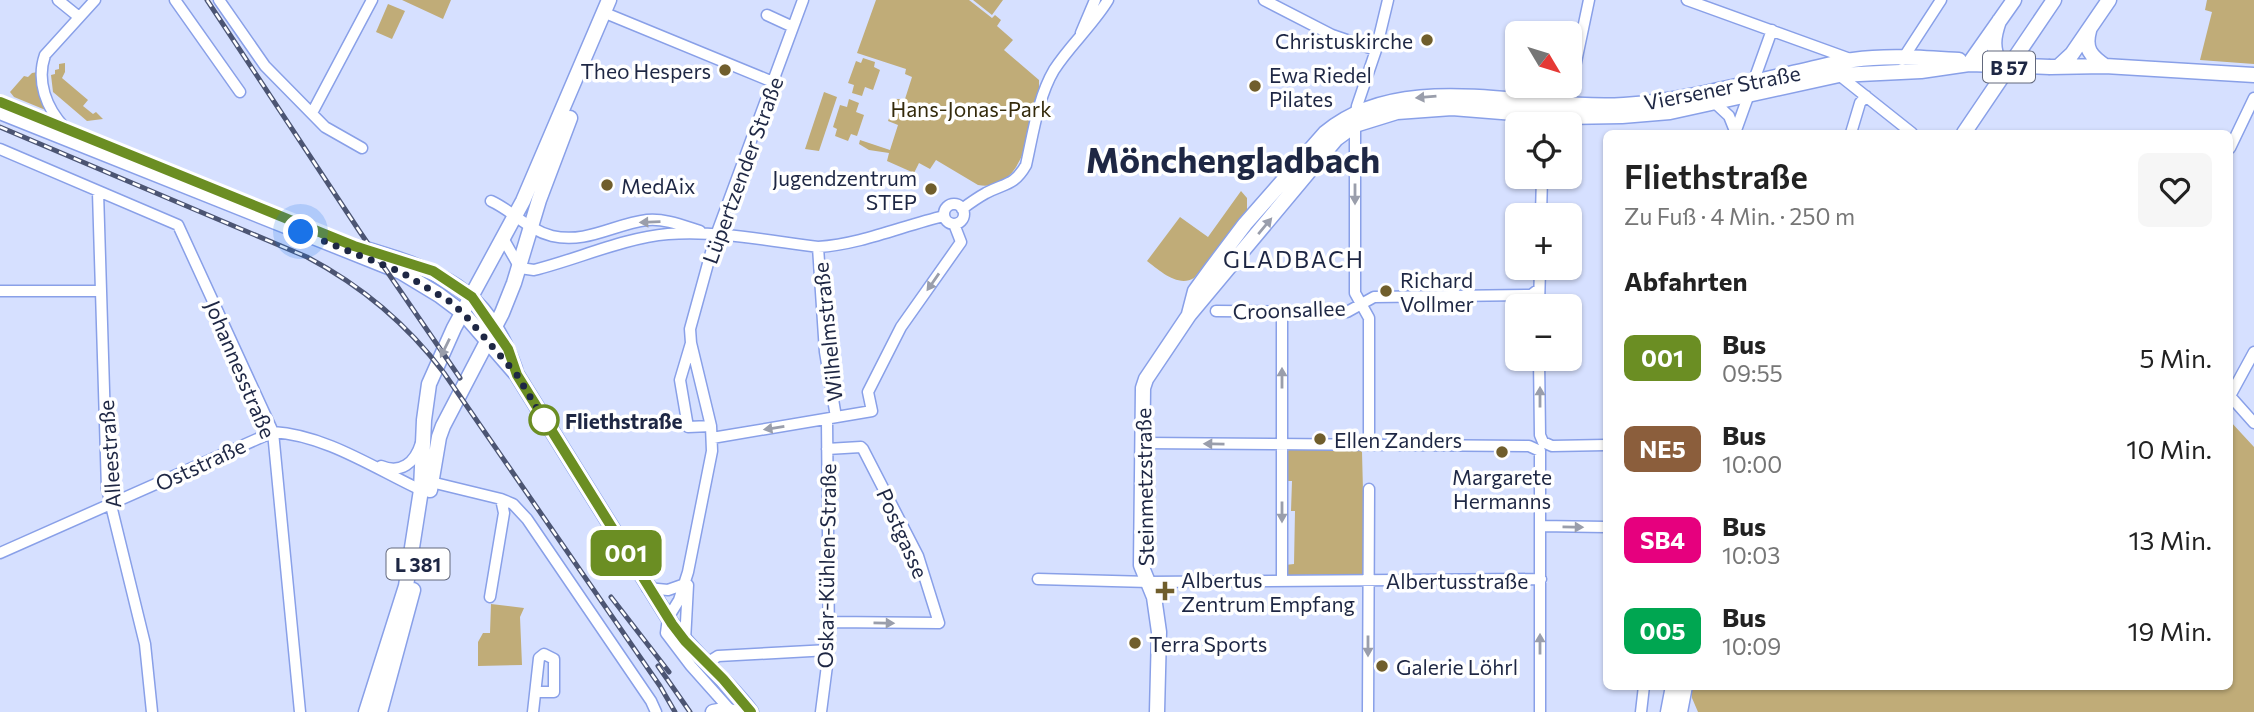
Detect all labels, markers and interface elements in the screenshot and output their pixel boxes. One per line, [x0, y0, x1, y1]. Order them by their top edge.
north arrow [1505, 21, 1582, 98]
map controls [1505, 21, 1582, 371]
place label: Christuskirche [1275, 28, 1413, 53]
marker: Christuskirche [1419, 32, 1435, 48]
road number: B 57 [1983, 52, 2035, 82]
place label: Theo Hespers [580, 58, 711, 83]
street label: Viersener Straße [1642, 60, 1802, 114]
marker: Theo Hespers [717, 62, 733, 78]
place label: Ewa Riedel Pilates [1269, 62, 1372, 111]
street label: Lüpertzender Straße [697, 73, 787, 267]
marker: Ewa Riedel Pilates [1247, 78, 1263, 94]
one-way arrow [1415, 92, 1437, 103]
park label: Hans-Jonas-Park [890, 96, 1052, 121]
button: locate [1505, 112, 1582, 189]
district label: Mönchengladbach [1086, 137, 1380, 180]
button: heart [2138, 153, 2212, 227]
text: Fliethstraße [1624, 155, 1808, 196]
place label: Jugendzentrum STEP [772, 165, 917, 214]
place label: MedAix [621, 173, 695, 198]
marker: MedAix [599, 177, 615, 193]
marker: Jugendzentrum STEP [923, 181, 939, 197]
one-way arrow [1349, 183, 1361, 205]
text: Zu Fuß · 4 Min. · 250 m [1624, 202, 1855, 230]
button: + [1505, 203, 1582, 280]
your location [283, 214, 318, 249]
one-way arrow [639, 216, 661, 227]
one-way arrow [1257, 217, 1272, 234]
district label: GLADBACH [1223, 245, 1365, 273]
street label: Wilhelmstraße [807, 261, 847, 403]
text: Abfahrten [1624, 265, 1747, 296]
place label: Richard Vollmer [1400, 267, 1474, 316]
one-way arrow [926, 273, 940, 291]
marker: Richard Vollmer [1378, 283, 1394, 299]
button: − [1505, 294, 1582, 371]
street label: Croonsallee [1232, 295, 1346, 323]
street label: Johannesstraße [201, 296, 281, 442]
text: Bus [1722, 328, 1766, 359]
one-way arrow [439, 338, 450, 358]
text: 5 Min. [2139, 342, 2212, 373]
text: 001 [1641, 343, 1684, 372]
text: 09:55 [1722, 359, 1783, 387]
one-way arrow [1276, 367, 1288, 389]
one-way arrow [1534, 386, 1546, 408]
street label: Alleestraße [93, 399, 125, 509]
marker: Fliethstraße [529, 405, 559, 435]
place label: Fliethstraße [565, 408, 683, 433]
street label: Steinmetzstraße [1130, 408, 1158, 566]
text: Bus [1722, 419, 1766, 450]
one-way arrow [763, 423, 785, 434]
place label: Ellen Zanders [1334, 427, 1462, 452]
marker: Ellen Zanders [1312, 431, 1328, 447]
street label: Oststraße [151, 432, 249, 496]
text: 10 Min. [2126, 433, 2212, 464]
text: NE5 [1639, 434, 1686, 463]
one-way arrow [1203, 438, 1225, 450]
marker: Margarete Hermanns [1494, 444, 1510, 460]
text: 10:00 [1722, 450, 1782, 478]
street label: Oskar-Kühlen-Straße [812, 463, 840, 669]
place label: Margarete Hermanns [1452, 464, 1552, 513]
street label: Postgasse [872, 484, 934, 582]
one-way arrow [1276, 502, 1288, 524]
text: Bus [1722, 510, 1766, 541]
one-way arrow [1562, 521, 1584, 533]
text: 13 Min. [2128, 524, 2212, 555]
text: SB4 [1640, 525, 1685, 554]
line badge: 001 [586, 530, 666, 576]
text: 001 [605, 538, 647, 567]
text: 10:03 [1722, 541, 1780, 569]
road number: L 381 [386, 548, 450, 580]
place label: Albertus Zentrum Empfang [1181, 567, 1355, 616]
street label: Albertusstraße [1386, 568, 1528, 593]
marker: Albertus Zentrum Empfang [1155, 581, 1175, 601]
text: Bus [1722, 601, 1766, 632]
text: 19 Min. [2128, 615, 2212, 646]
text: 005 [1640, 616, 1685, 645]
one-way arrow [873, 617, 895, 629]
place label: Terra Sports [1149, 631, 1267, 656]
text: 10:09 [1722, 632, 1781, 660]
one-way arrow [1534, 633, 1546, 655]
marker: Terra Sports [1127, 635, 1143, 651]
one-way arrow [1362, 635, 1374, 657]
place label: Galerie Löhrl [1396, 654, 1518, 679]
marker: Galerie Löhrl [1374, 658, 1390, 674]

